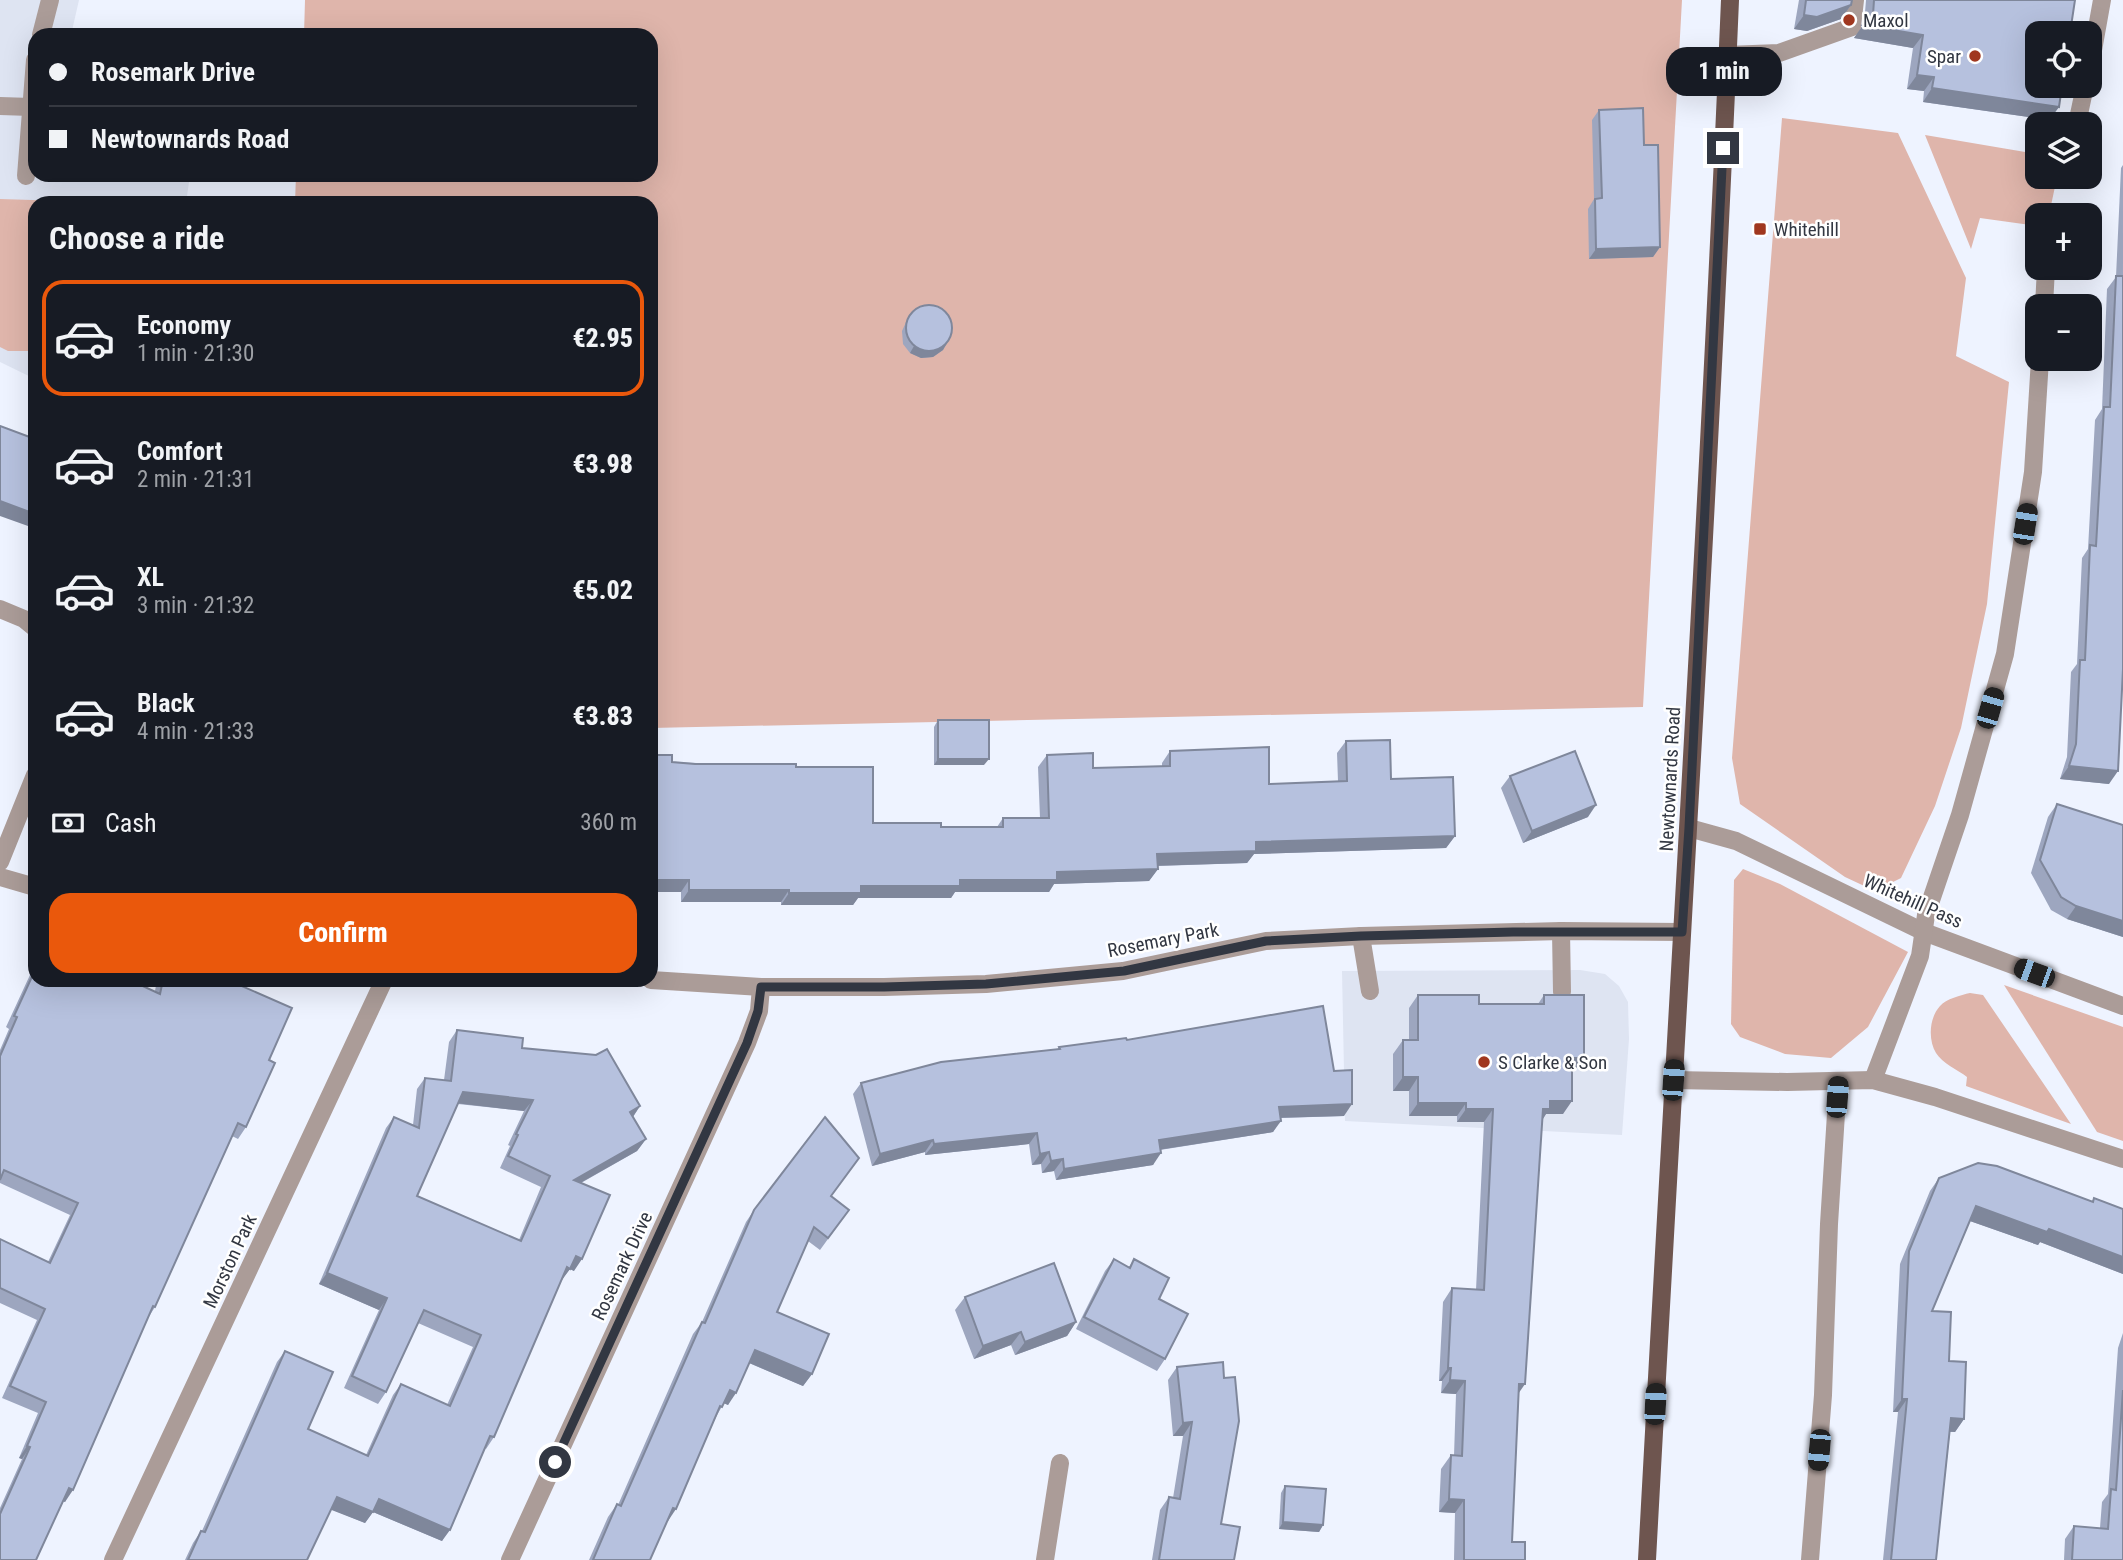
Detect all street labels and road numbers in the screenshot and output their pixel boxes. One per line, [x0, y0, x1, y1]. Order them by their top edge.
street label: Newtownards Road [1655, 706, 1685, 852]
street label: Whitehill Pass [1860, 869, 1966, 933]
street label: Rosemary Park [1105, 918, 1221, 962]
street label: Rosemark Drive [587, 1208, 657, 1324]
street label: Morston Park [198, 1210, 262, 1312]

